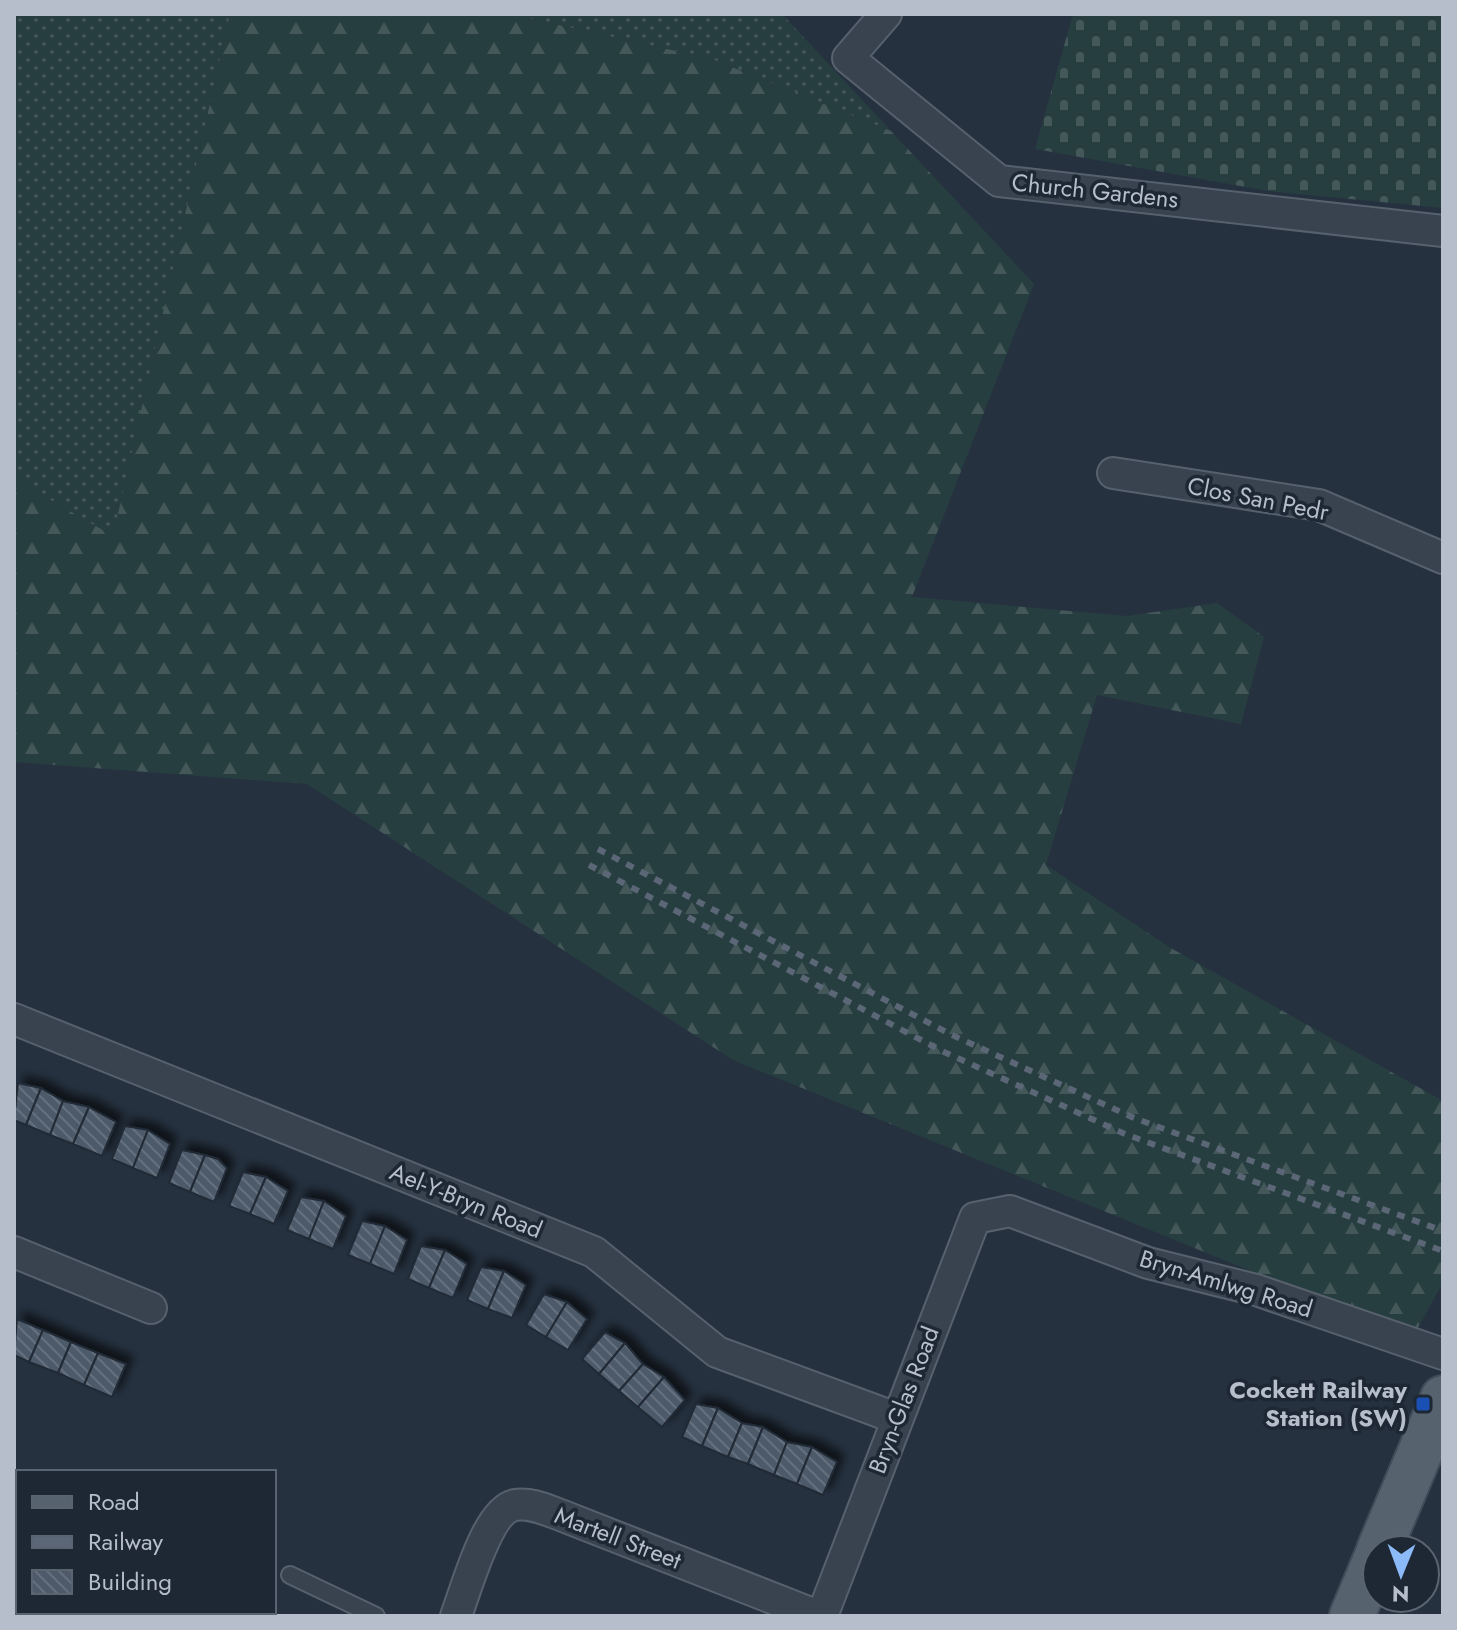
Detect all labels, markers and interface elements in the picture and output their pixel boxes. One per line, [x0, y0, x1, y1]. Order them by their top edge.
street label: Church Gardens [1010, 164, 1180, 217]
street label: Clos San Pedr [1185, 468, 1332, 529]
street label: Ael-Y-Bryn Road [385, 1154, 548, 1247]
street label: Bryn-Amlwg Road [1135, 1241, 1317, 1326]
street label: Bryn-Glas Road [859, 1321, 948, 1478]
place label: Cockett Railway Station (SW) [1229, 1372, 1407, 1435]
marker: Cockett Railway Station (SW) [1414, 1395, 1432, 1413]
legend [16, 1470, 276, 1614]
text: Road [88, 1484, 140, 1519]
street label: Martell Street [550, 1497, 687, 1578]
text: Railway [88, 1524, 163, 1559]
north arrow [1361, 1534, 1441, 1614]
text: Building [88, 1564, 172, 1599]
text: N [1392, 1578, 1410, 1610]

